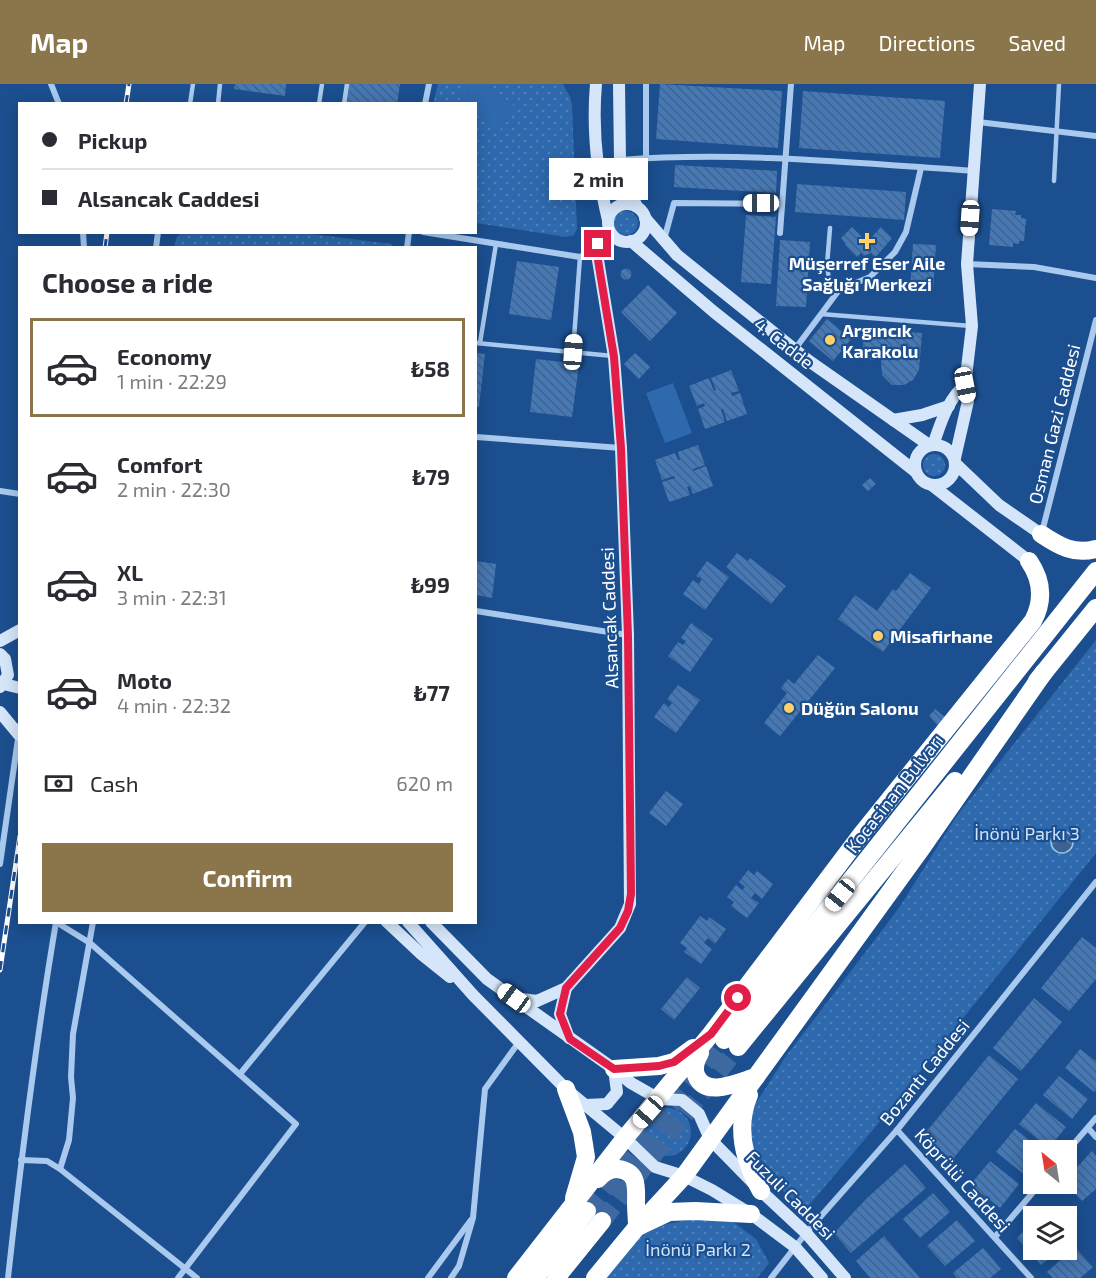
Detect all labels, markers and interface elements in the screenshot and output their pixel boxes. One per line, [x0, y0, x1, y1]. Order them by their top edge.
text: Map [30, 25, 88, 59]
text: Map [803, 30, 846, 55]
text: Directions [879, 30, 975, 55]
text: Saved [1008, 30, 1066, 55]
text: Pickup [78, 127, 147, 153]
callout: 2 min [548, 157, 648, 199]
text: 2 min [573, 167, 624, 191]
text: Alsancak Caddesi [78, 185, 260, 211]
car [743, 194, 779, 212]
car [960, 199, 980, 237]
route end [584, 230, 611, 257]
marker: Müşerref Eser Aile Sağlığı Merkezi [858, 232, 876, 250]
place label: Müşerref Eser Aile Sağlığı Merkezi [789, 252, 945, 295]
text: Choose a ride [42, 266, 213, 298]
street label: 4. Cadde [750, 313, 818, 373]
place label: Argıncık Karakolu [842, 319, 919, 362]
car [563, 333, 583, 371]
marker: Argıncık Karakolu [823, 333, 837, 347]
icon: car [45, 341, 99, 395]
street label: Osman Gazi Caddesi [1023, 342, 1085, 506]
text: Economy [117, 343, 212, 369]
text: ₺58 [411, 355, 450, 381]
car [953, 366, 977, 404]
text: 1 min · 22:29 [117, 369, 227, 393]
icon: car [45, 449, 99, 503]
text: Comfort [117, 451, 202, 477]
text: ₺79 [412, 463, 450, 489]
text: 2 min · 22:30 [117, 477, 231, 501]
street label: Alsancak Caddesi [596, 547, 622, 689]
icon: car [45, 557, 99, 611]
text: XL [117, 559, 143, 585]
text: ₺99 [411, 571, 450, 597]
text: 3 min · 22:31 [117, 585, 227, 609]
place label: Misafirhane [890, 625, 993, 647]
marker: Misafirhane [871, 629, 885, 643]
icon: car [45, 665, 99, 719]
text: Moto [117, 667, 172, 693]
text: ₺77 [414, 679, 450, 705]
text: 4 min · 22:32 [117, 693, 231, 717]
place label: Düğün Salonu [801, 697, 919, 719]
marker: Düğün Salonu [782, 701, 796, 715]
street label: Kocasinan Bulvarı [841, 729, 947, 857]
icon: cash [42, 767, 75, 800]
text: Cash [90, 770, 139, 796]
text: 620 m [396, 771, 453, 795]
park label: İnönü Parkı 3 [974, 822, 1080, 844]
button: Confirm [42, 843, 453, 912]
car [822, 875, 858, 915]
car [494, 980, 534, 1016]
route start [724, 984, 751, 1011]
street label: Bozantı Caddesi [874, 1014, 974, 1130]
car [629, 1093, 667, 1131]
street label: Köprülü Caddesi [911, 1124, 1015, 1236]
north arrow [1023, 1140, 1077, 1194]
map controls [1023, 1140, 1077, 1260]
street label: Fuzuli Caddesi [742, 1146, 840, 1244]
button: layers [1023, 1206, 1077, 1260]
park label: İnönü Parkı 2 [645, 1238, 751, 1260]

